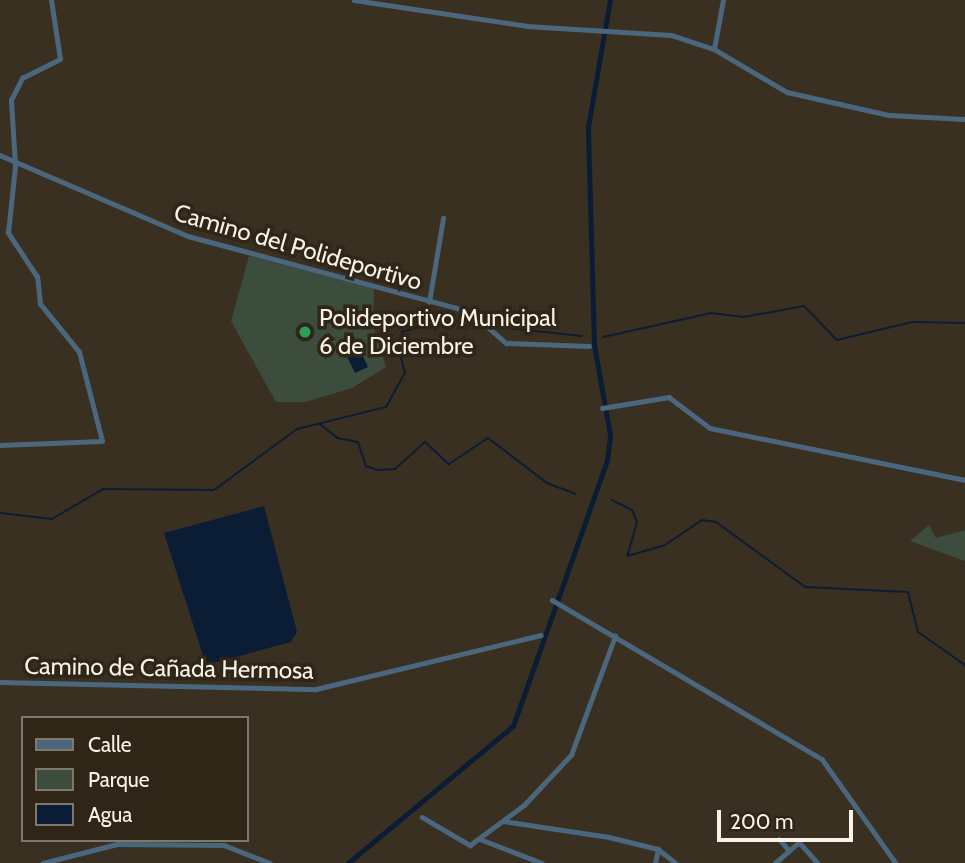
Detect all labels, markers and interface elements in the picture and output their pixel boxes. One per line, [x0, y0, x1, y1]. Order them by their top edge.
street label: Camino del Polideportivo [171, 198, 425, 296]
place label: Polideportivo Municipal 6 de Diciembre [319, 304, 556, 360]
marker: Polideportivo Municipal 6 de Diciembre [297, 324, 313, 340]
street label: Camino de Cañada Hermosa [24, 651, 314, 685]
legend [21, 716, 248, 842]
text: Calle [88, 732, 132, 757]
text: Parque [88, 767, 150, 792]
scale bar [720, 796, 856, 840]
text: Agua [88, 802, 132, 827]
text: 200 m [730, 809, 793, 834]

